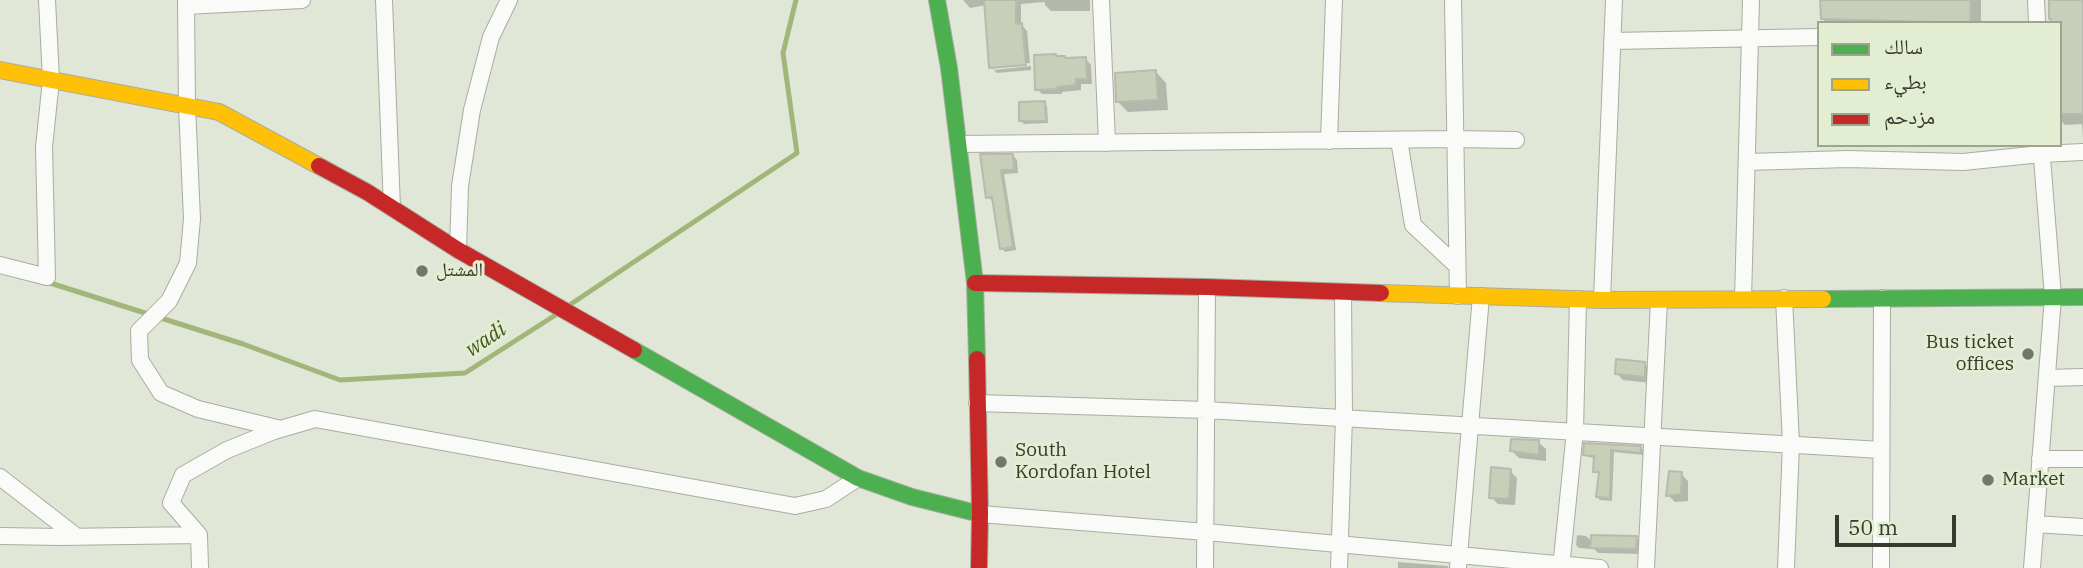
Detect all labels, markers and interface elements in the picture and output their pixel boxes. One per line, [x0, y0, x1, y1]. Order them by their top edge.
legend [1817, 21, 2062, 147]
text: سالك [1884, 32, 1923, 60]
text: بطيء [1884, 67, 1927, 95]
text: مزدحم [1884, 102, 1935, 130]
place label: المشتل [436, 260, 483, 282]
marker: المشتل [414, 263, 430, 279]
water label: wadi [461, 317, 511, 363]
place label: Bus ticket offices [1926, 332, 2014, 376]
marker: Bus ticket offices [2020, 346, 2036, 362]
place label: South Kordofan Hotel [1015, 440, 1151, 484]
marker: South Kordofan Hotel [993, 454, 1009, 470]
place label: Market [2002, 469, 2065, 491]
marker: Market [1980, 472, 1996, 488]
scale bar [1838, 502, 1959, 546]
text: 50 m [1848, 513, 1898, 541]

